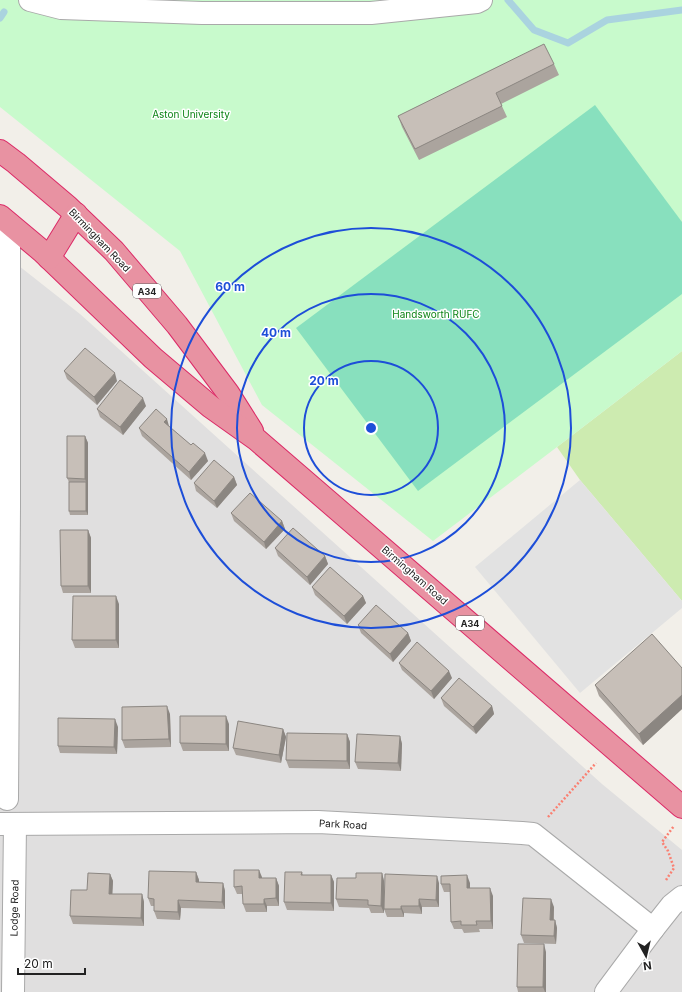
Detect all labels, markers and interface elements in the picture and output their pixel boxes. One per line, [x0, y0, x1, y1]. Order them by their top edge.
park label: Aston University [152, 108, 230, 120]
street label: Birmingham Road [67, 206, 133, 274]
text: 60 m [215, 279, 245, 294]
road number: A34 [133, 284, 161, 298]
park label: Handsworth RUFC [392, 308, 480, 320]
text: 40 m [261, 325, 291, 340]
text: 20 m [309, 373, 339, 388]
centre of rings [364, 421, 378, 435]
street label: Birmingham Road [380, 543, 450, 607]
road number: A34 [456, 616, 484, 630]
street label: Park Road [319, 817, 367, 831]
street label: Lodge Road [8, 880, 20, 936]
north arrow [626, 936, 666, 976]
scale bar [18, 950, 85, 976]
text: 20 m [24, 956, 53, 971]
text: N [642, 958, 653, 973]

